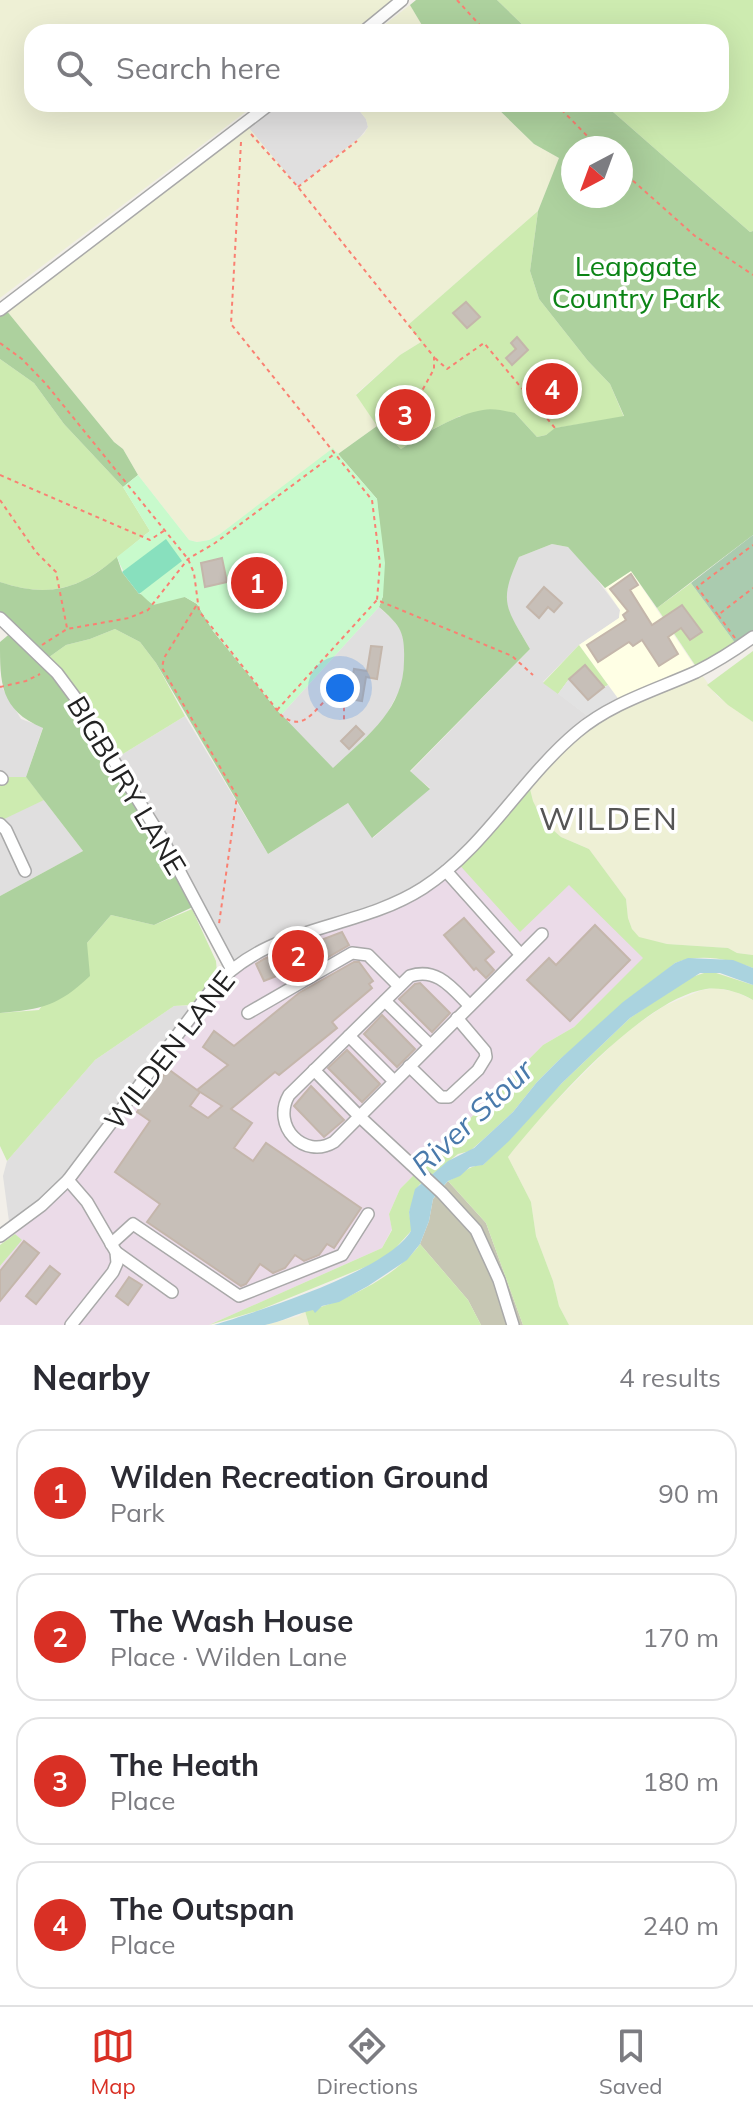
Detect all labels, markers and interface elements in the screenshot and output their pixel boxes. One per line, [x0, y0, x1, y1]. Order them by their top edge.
search box [24, 24, 729, 112]
icon: search [52, 46, 96, 90]
text: Search here [116, 49, 281, 87]
north arrow [561, 136, 633, 208]
park label: Leapgate Country Park [552, 248, 721, 315]
pin: 4 [526, 359, 578, 419]
pin: 3 [379, 385, 431, 445]
pin: 1 [231, 553, 283, 613]
your location [320, 668, 360, 708]
street label: BIGBURY LANE [60, 689, 194, 881]
district label: WILDEN [539, 798, 679, 838]
pin: 2 [272, 926, 324, 986]
street label: WILDEN LANE [96, 964, 242, 1136]
water label: River Stour [403, 1050, 542, 1183]
text: Nearby [32, 1356, 150, 1399]
text: 4 results [619, 1361, 721, 1394]
text: Wilden Recreation Ground [110, 1458, 489, 1496]
text: 1 [52, 1477, 68, 1510]
text: 90 m [658, 1477, 719, 1510]
text: Park [110, 1496, 165, 1529]
text: The Wash House [110, 1602, 353, 1640]
text: 2 [52, 1621, 68, 1654]
text: 170 m [643, 1621, 719, 1654]
text: Place · Wilden Lane [110, 1640, 347, 1673]
text: The Heath [110, 1746, 259, 1784]
text: 3 [52, 1765, 68, 1798]
text: 180 m [643, 1765, 719, 1798]
text: Place [110, 1784, 175, 1817]
text: The Outspan [110, 1890, 295, 1928]
text: 4 [52, 1909, 68, 1942]
text: 240 m [643, 1909, 719, 1942]
text: Place [110, 1928, 175, 1961]
tab: Map [90, 2024, 136, 2100]
tab: Directions [317, 2024, 418, 2100]
tab: Saved [599, 2024, 663, 2100]

